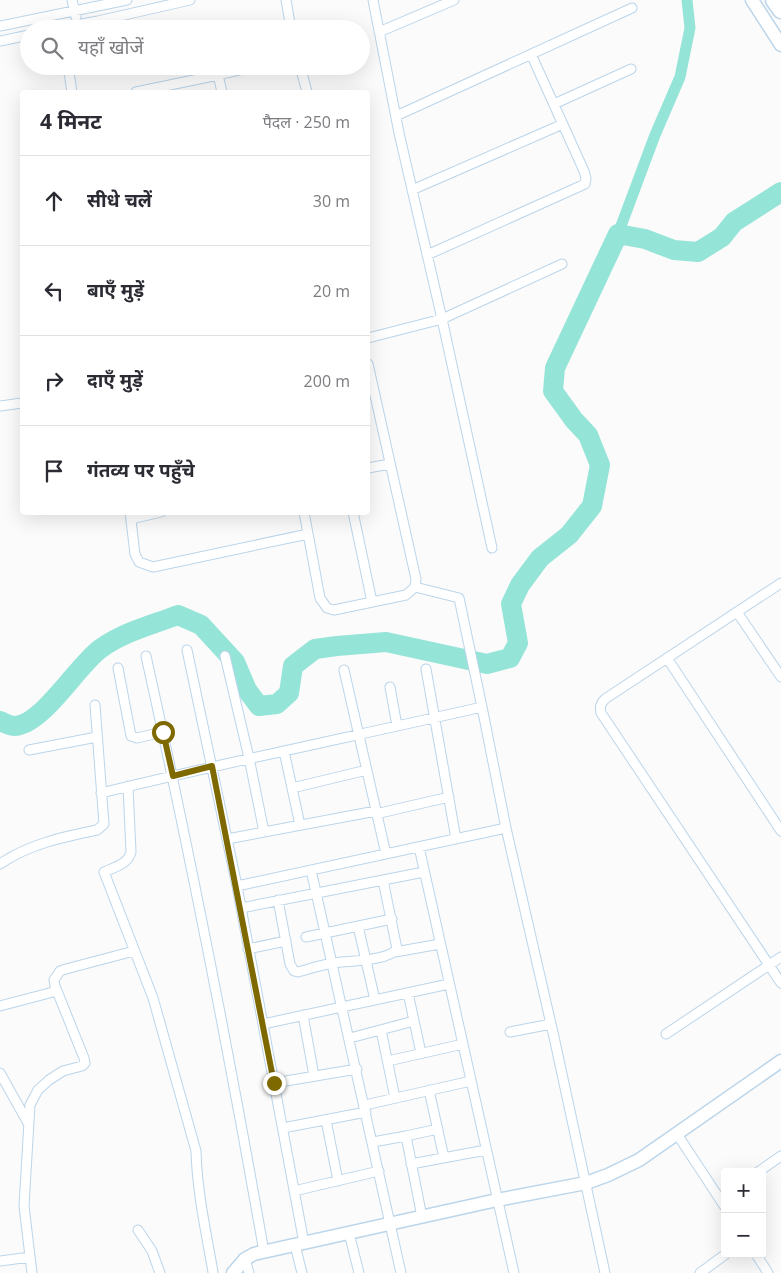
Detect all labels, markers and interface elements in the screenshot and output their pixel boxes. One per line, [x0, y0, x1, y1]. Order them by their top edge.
search box [20, 20, 370, 75]
icon: search [38, 34, 66, 62]
text: यहाँ खोजें [78, 34, 144, 60]
text: 4 मिनट [40, 107, 102, 135]
text: पैदल · 250 m [263, 111, 350, 133]
icon: ahead [40, 187, 68, 215]
text: सीधे चलें [87, 187, 152, 213]
text: 30 m [313, 190, 350, 212]
icon: left [40, 277, 68, 305]
text: बाएँ मुड़ें [87, 277, 144, 303]
text: 20 m [313, 280, 350, 302]
icon: right [40, 367, 68, 395]
text: दाएँ मुड़ें [87, 367, 143, 393]
text: 200 m [304, 370, 350, 392]
icon: arrive [40, 457, 68, 485]
text: गंतव्य पर पहुँचे [87, 457, 195, 483]
route start [152, 721, 175, 744]
route end [263, 1072, 286, 1095]
map controls [721, 1168, 766, 1258]
button: + [721, 1168, 766, 1213]
button: − [721, 1213, 766, 1258]

